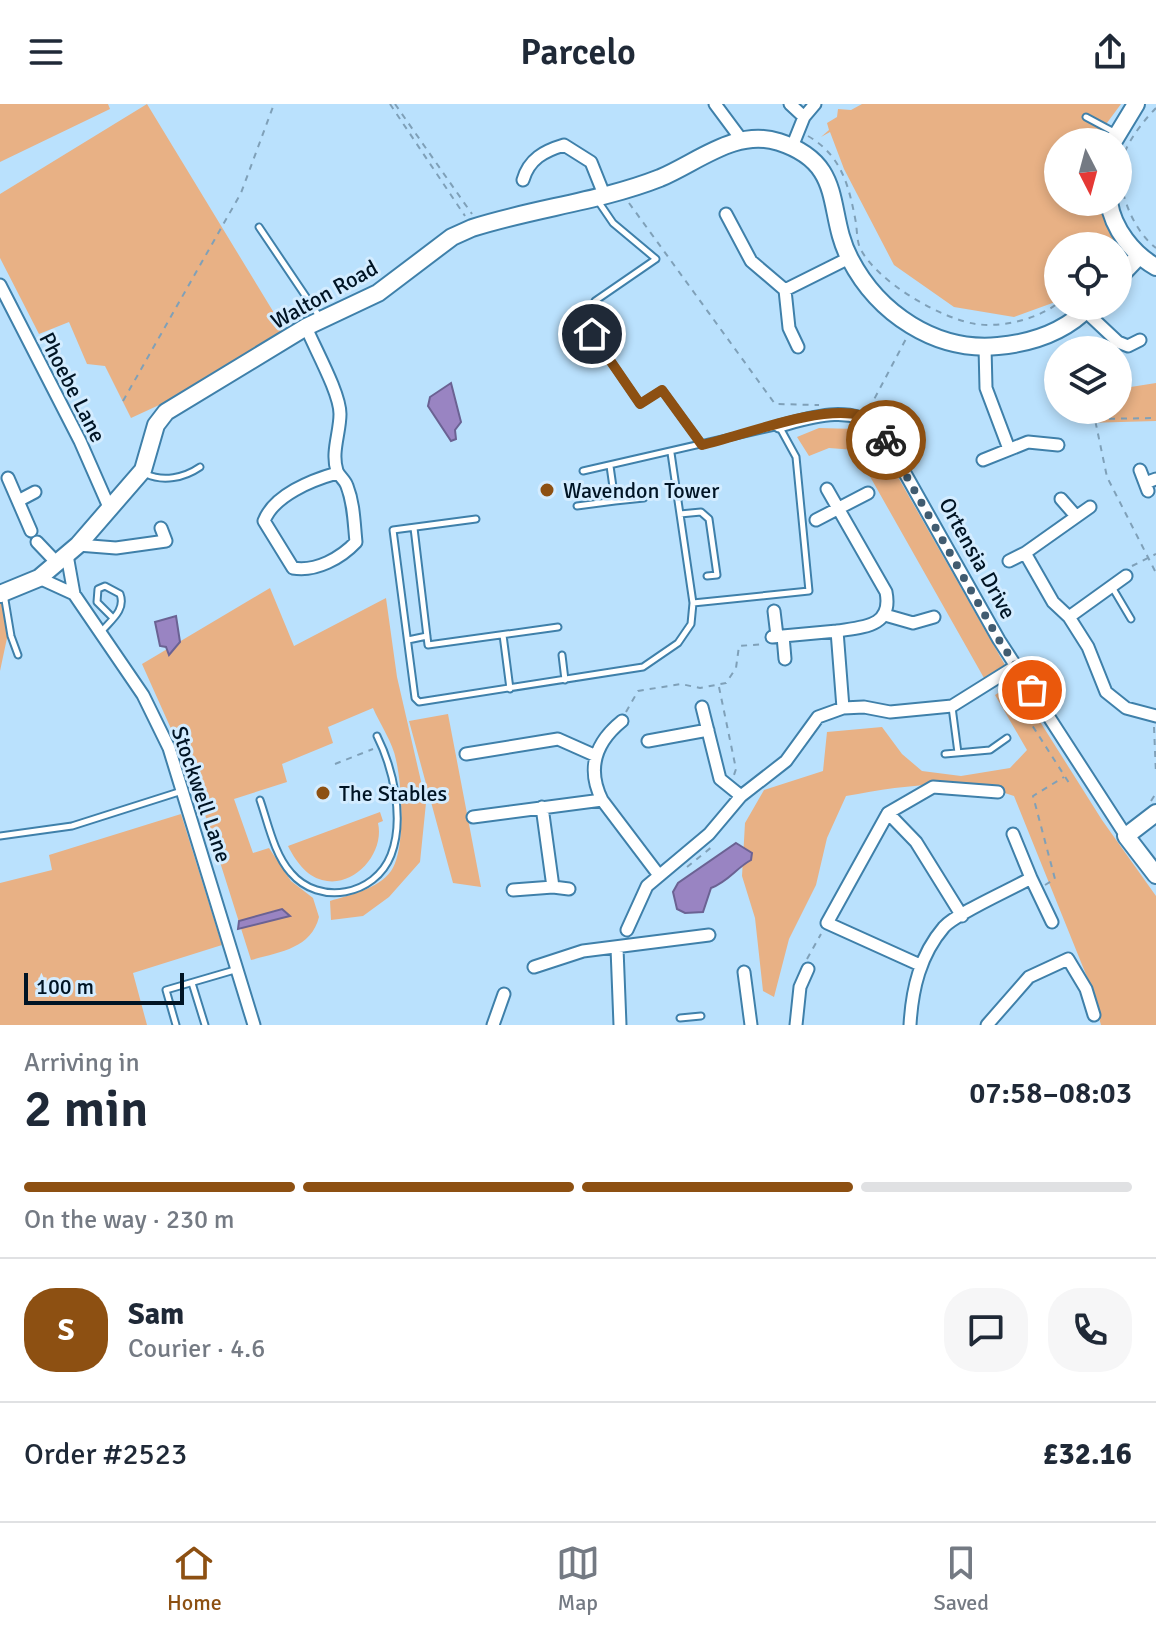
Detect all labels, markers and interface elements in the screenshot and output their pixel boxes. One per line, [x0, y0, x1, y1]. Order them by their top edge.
icon: menu [24, 30, 68, 74]
text: Parcelo [520, 30, 636, 75]
icon: share [1088, 30, 1132, 74]
north arrow [1044, 128, 1132, 216]
map controls [1044, 128, 1132, 424]
button: locate [1044, 232, 1132, 320]
street label: Walton Road [266, 254, 382, 335]
pin [558, 300, 626, 368]
icon: home [570, 312, 614, 356]
street label: Phoebe Lane [33, 328, 112, 447]
button: layers [1044, 336, 1132, 424]
courier [846, 400, 926, 480]
icon: bike [864, 418, 908, 462]
place label: Wavendon Tower [563, 477, 719, 504]
marker: Wavendon Tower [538, 481, 556, 499]
street label: Ortensia Drive [933, 493, 1022, 624]
pin [998, 656, 1066, 724]
icon: bag [1010, 668, 1054, 712]
street label: Stockwell Lane [166, 723, 237, 866]
place label: The Stables [339, 780, 447, 807]
marker: The Stables [314, 784, 332, 802]
scale bar [24, 969, 184, 1005]
text: 100 m [36, 973, 94, 1000]
text: Arriving in [24, 1047, 140, 1079]
text: 07:58–08:03 [969, 1075, 1132, 1112]
text: 2 min [24, 1077, 149, 1141]
text: On the way · 230 m [24, 1204, 234, 1236]
button: chat [944, 1288, 1028, 1372]
button: phone [1048, 1288, 1132, 1372]
text: Sam [128, 1296, 184, 1333]
text: S [58, 1312, 74, 1349]
text: Courier · 4.6 [128, 1333, 265, 1365]
text: Order #2523 [24, 1436, 187, 1473]
text: £32.16 [1042, 1436, 1132, 1473]
tab: Home [167, 1541, 222, 1616]
tab: Map [556, 1541, 600, 1616]
tab: Saved [934, 1541, 989, 1616]

